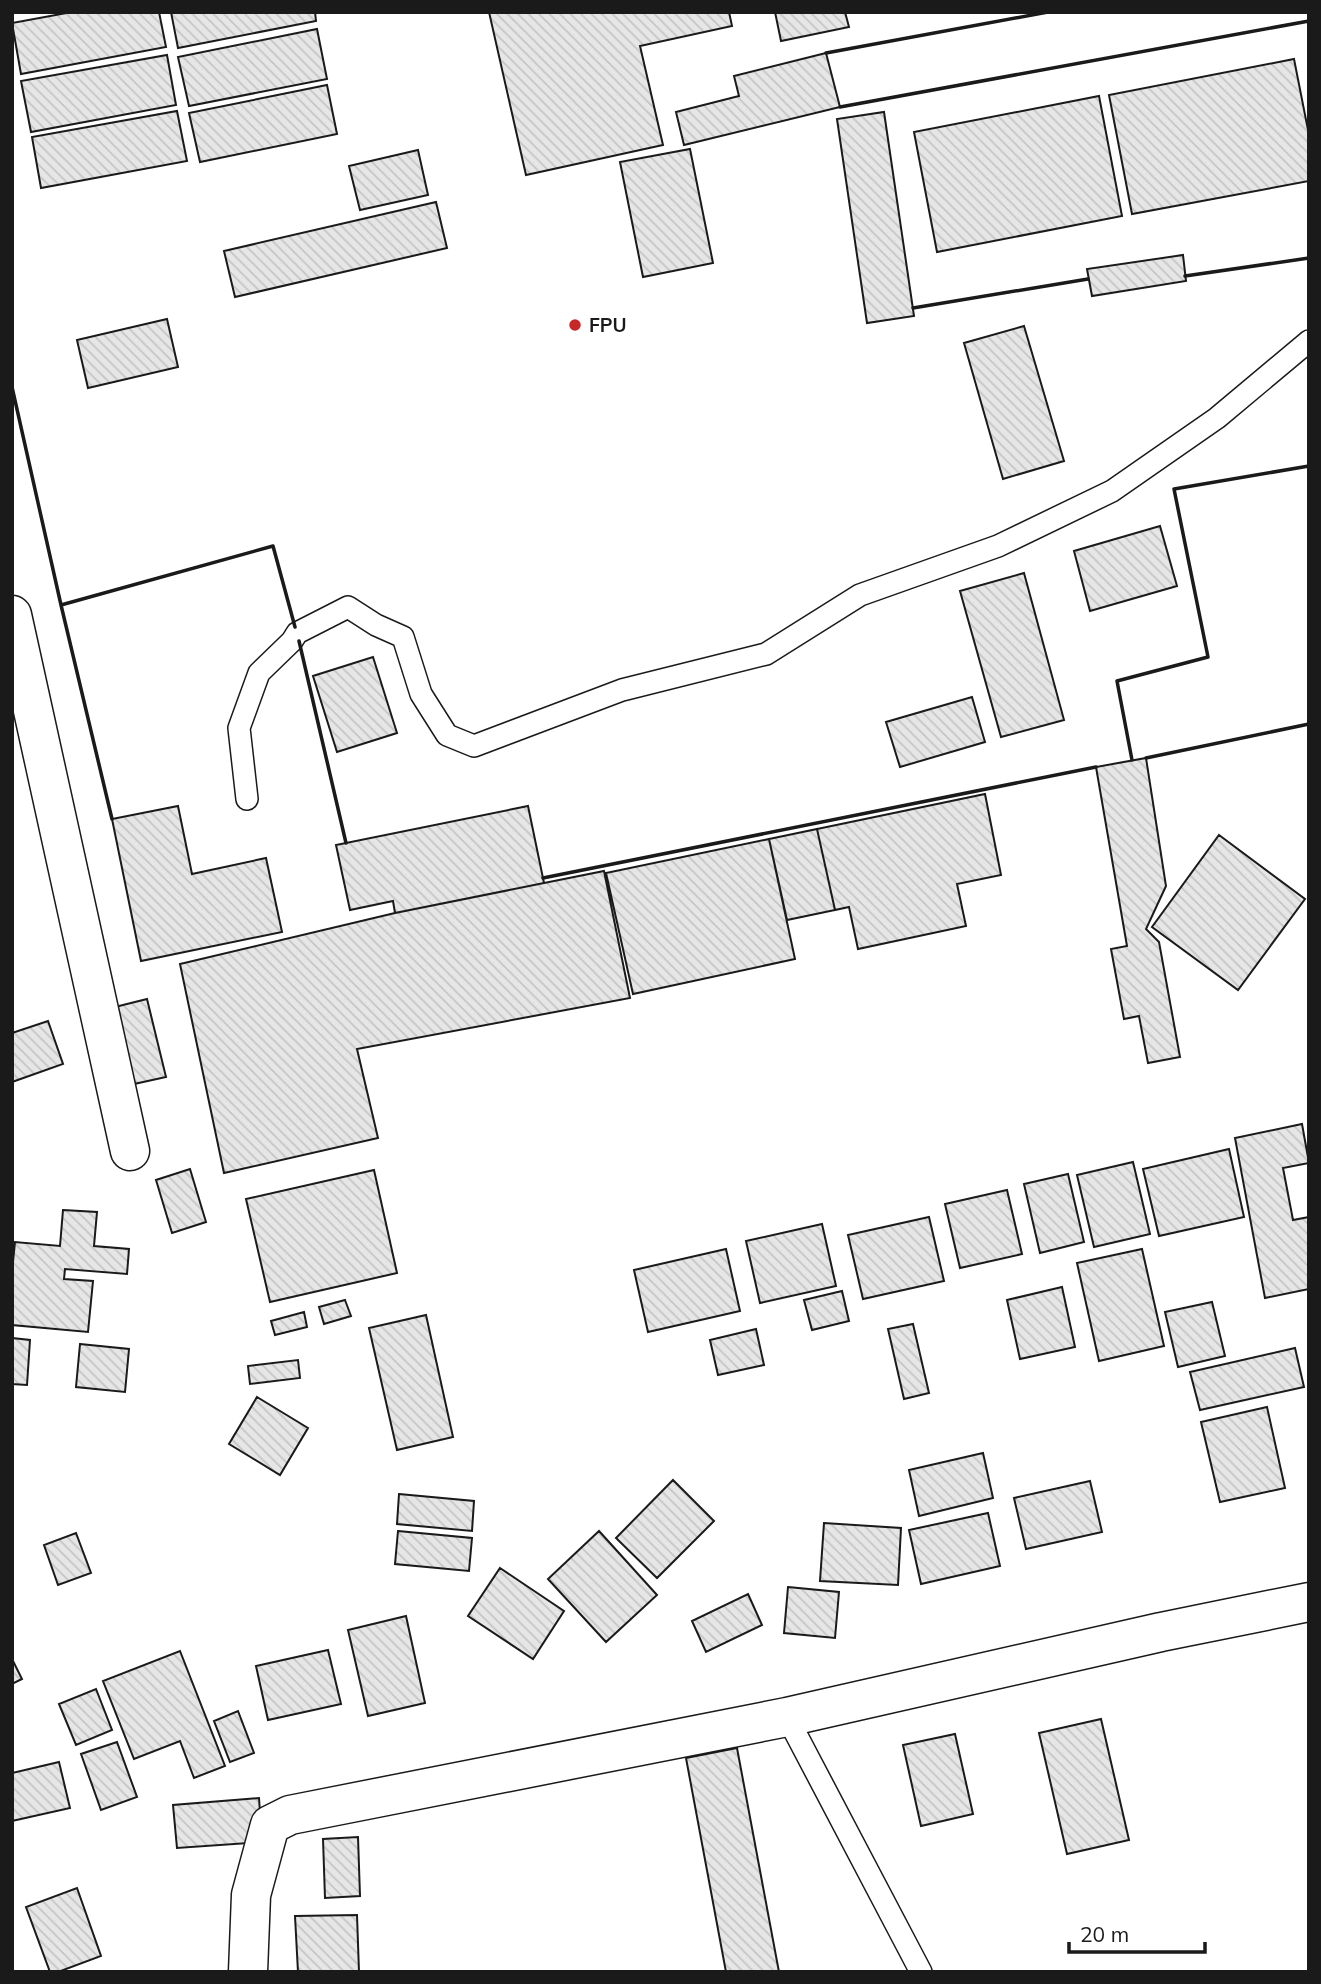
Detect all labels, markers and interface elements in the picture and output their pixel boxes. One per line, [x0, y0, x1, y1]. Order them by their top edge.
place label: FPU [589, 313, 627, 337]
marker: FPU [567, 317, 583, 333]
scale bar [1069, 1910, 1206, 1954]
text: 20 m [1080, 1921, 1129, 1947]

